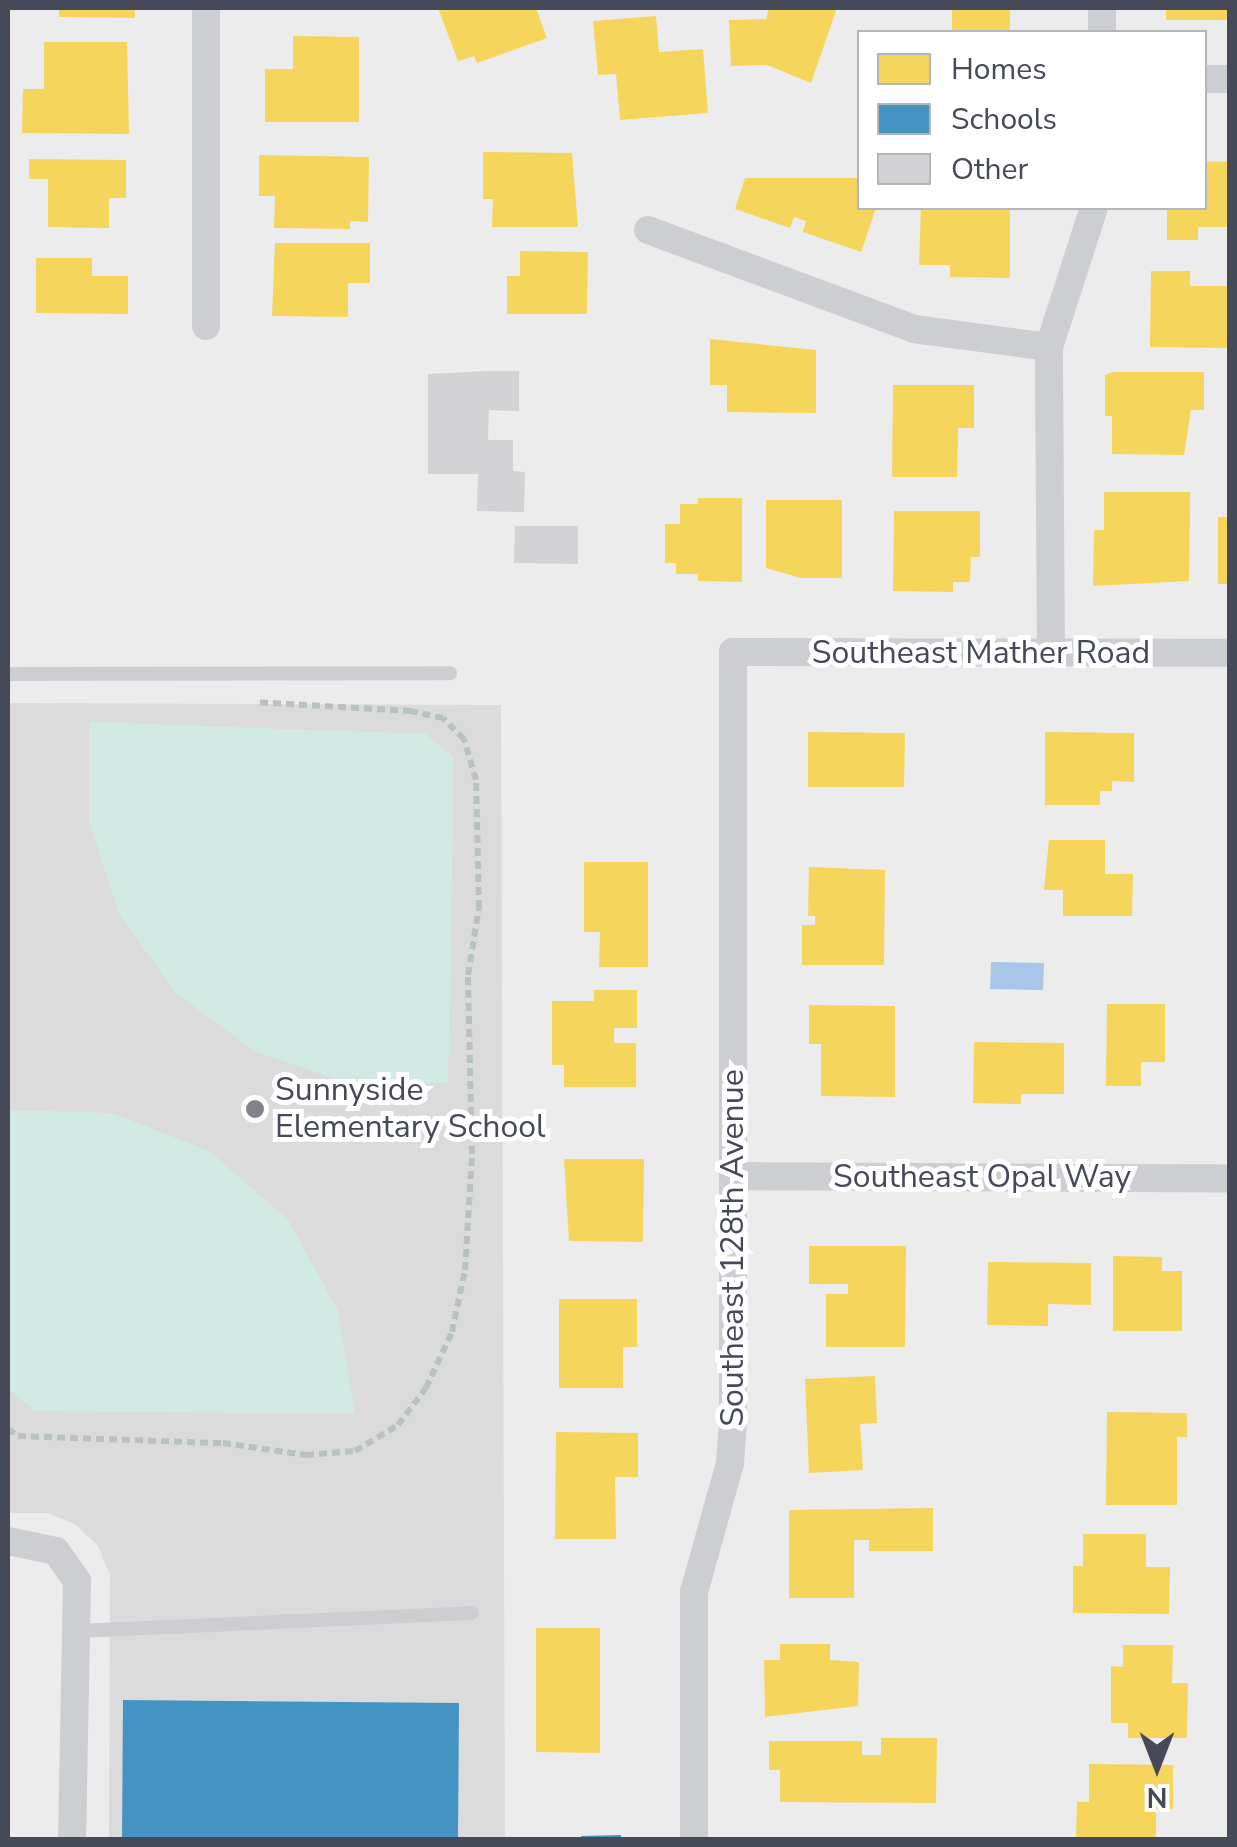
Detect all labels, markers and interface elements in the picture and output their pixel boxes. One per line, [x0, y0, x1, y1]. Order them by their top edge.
legend [857, 30, 1207, 210]
text: Homes [951, 49, 1047, 90]
text: Schools [951, 99, 1057, 140]
text: Other [951, 149, 1028, 190]
street label: Southeast Mather Road [812, 634, 1150, 672]
street label: Southeast 128th Avenue [714, 1069, 752, 1427]
place label: Sunnyside Elementary School [275, 1072, 546, 1147]
marker: Sunnyside Elementary School [244, 1098, 266, 1120]
street label: Southeast Opal Way [833, 1158, 1131, 1196]
north arrow [1107, 1717, 1207, 1817]
text: N [1147, 1778, 1167, 1816]

